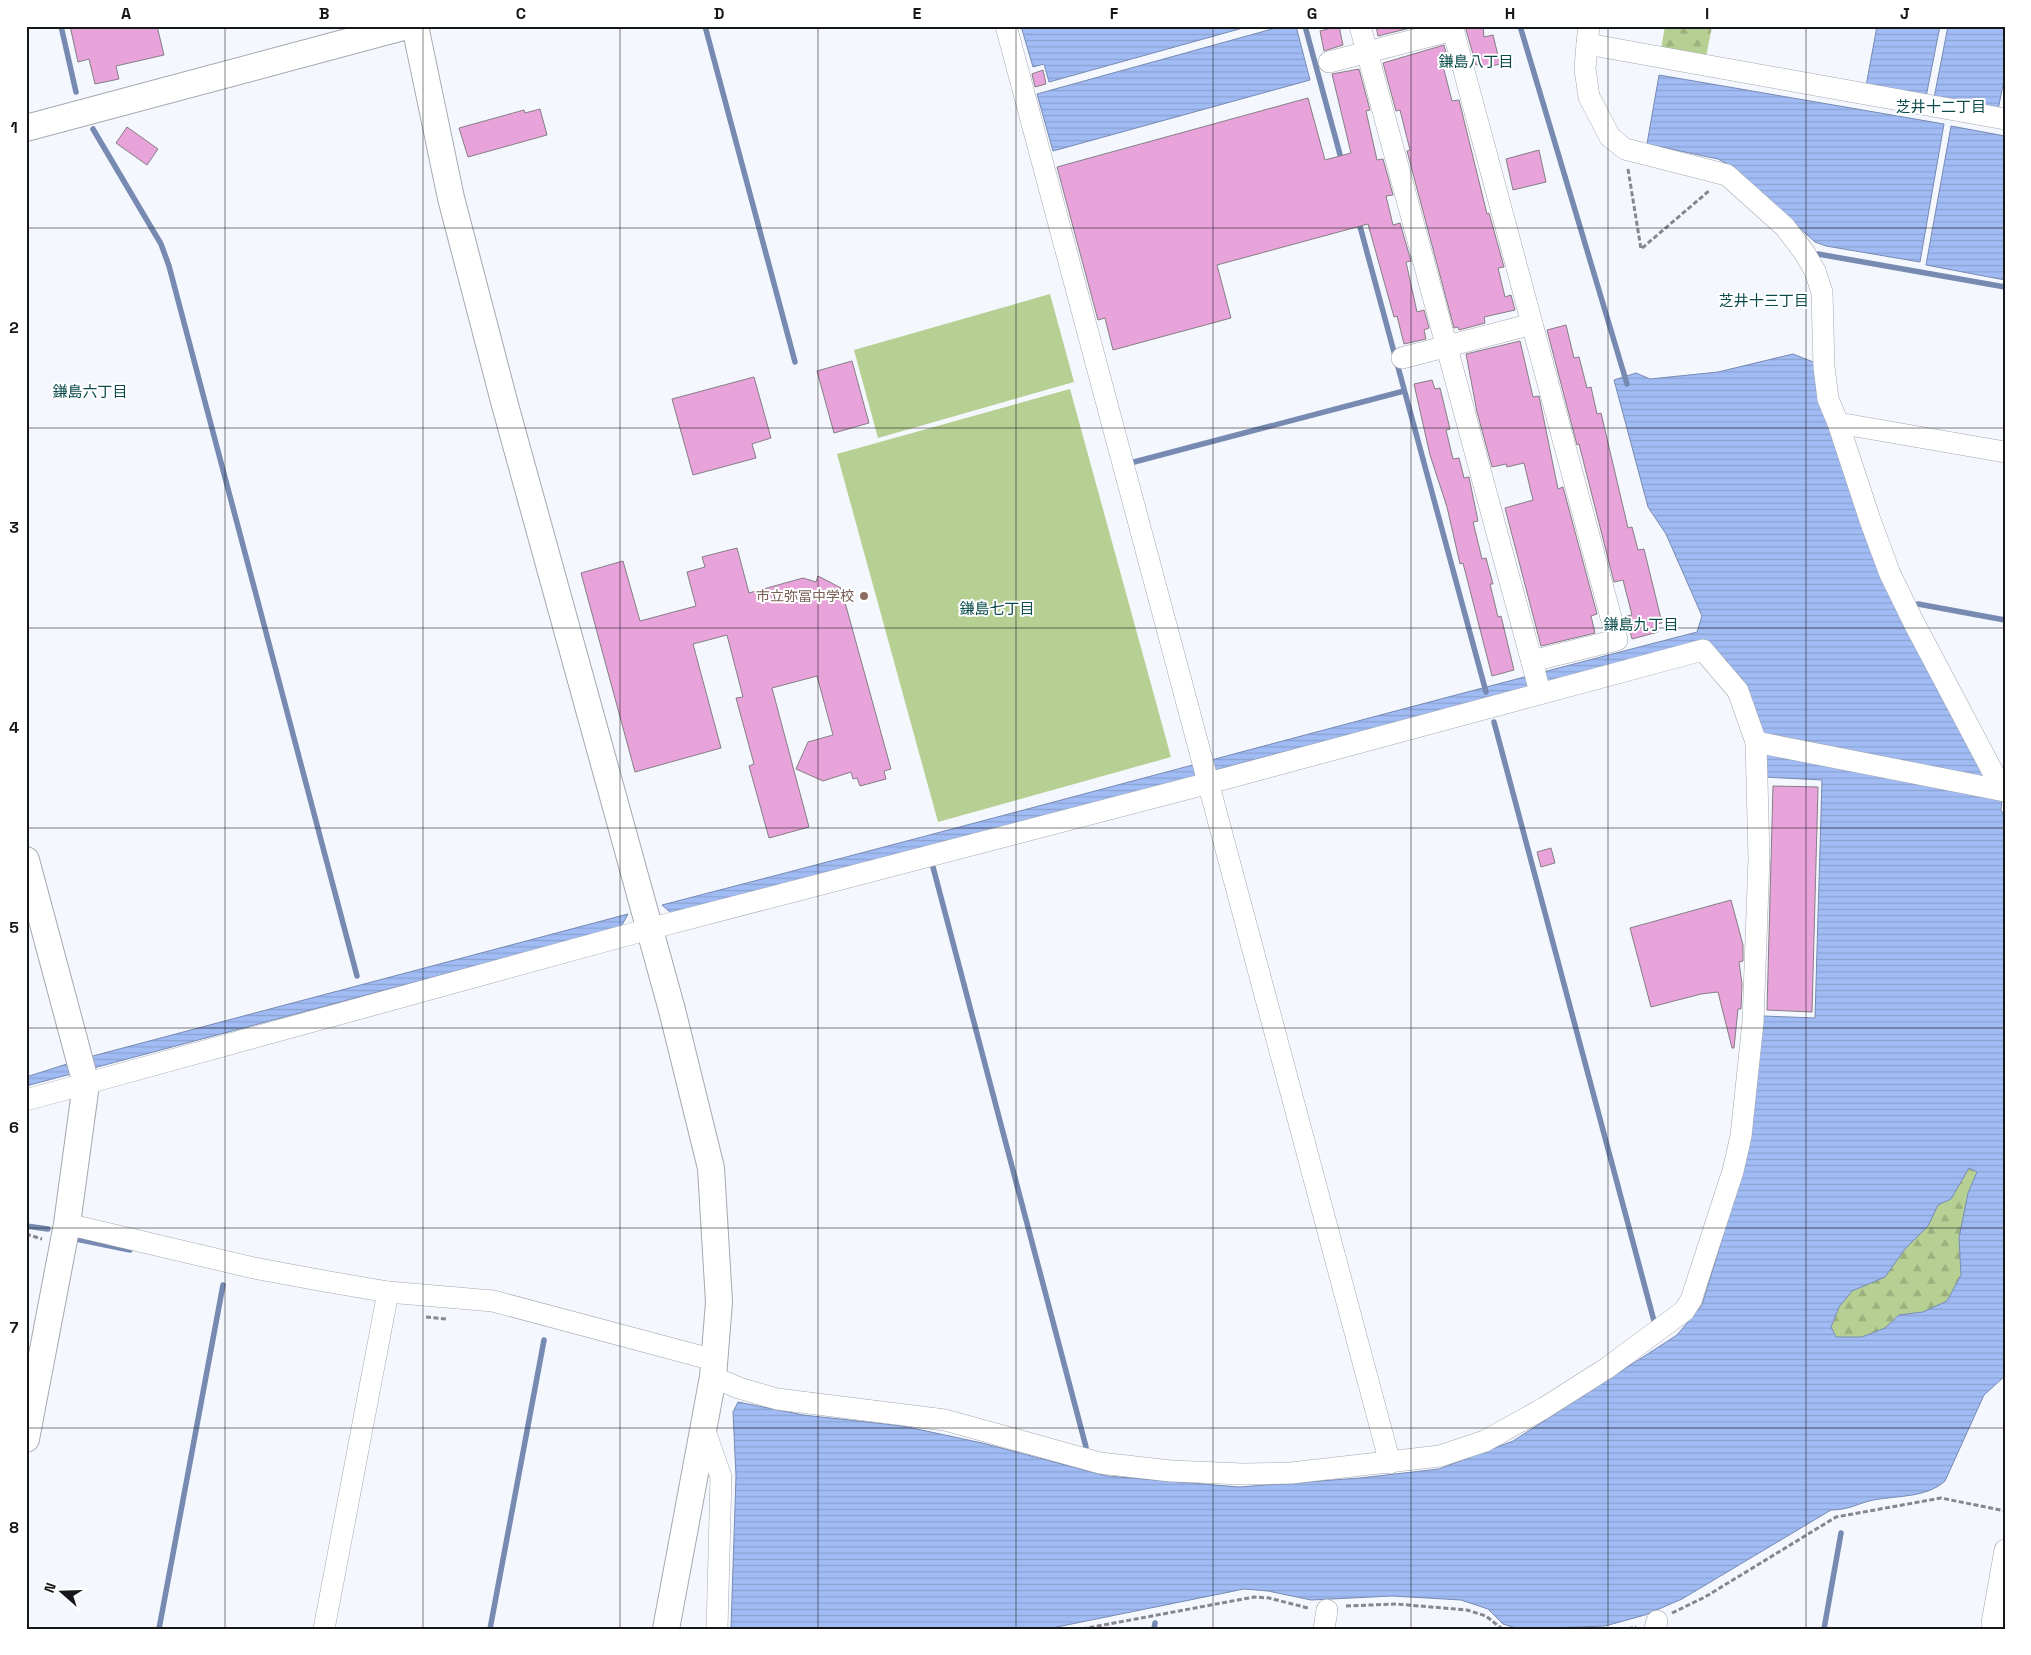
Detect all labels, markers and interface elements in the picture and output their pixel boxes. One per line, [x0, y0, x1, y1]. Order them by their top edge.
text: A [121, 3, 131, 24]
text: B [319, 3, 329, 24]
text: C [516, 3, 526, 24]
text: D [714, 3, 724, 24]
text: E [913, 3, 922, 24]
text: F [1110, 3, 1119, 24]
text: G [1307, 3, 1317, 24]
text: H [1505, 3, 1515, 24]
text: I [1705, 3, 1709, 24]
text: J [1900, 3, 1910, 24]
district label: 鎌島八丁目 [1438, 52, 1514, 71]
district label: 芝井十二丁目 [1896, 97, 1986, 116]
text: 1 [10, 117, 18, 138]
district label: 芝井十三丁目 [1719, 291, 1809, 310]
text: 2 [9, 317, 19, 338]
district label: 鎌島六丁目 [52, 382, 128, 401]
text: 3 [9, 517, 19, 538]
place label: 市立弥冨中学校 [756, 587, 854, 605]
marker: 市立弥冨中学校 [858, 590, 870, 602]
district label: 鎌島七丁目 [959, 599, 1035, 618]
district label: 鎌島九丁目 [1603, 615, 1679, 634]
text: 4 [9, 717, 19, 738]
text: 5 [9, 917, 19, 938]
text: 6 [9, 1117, 19, 1138]
text: 7 [10, 1317, 19, 1338]
text: 8 [9, 1517, 19, 1538]
north arrow [38, 1568, 88, 1618]
text: N [40, 1580, 60, 1595]

